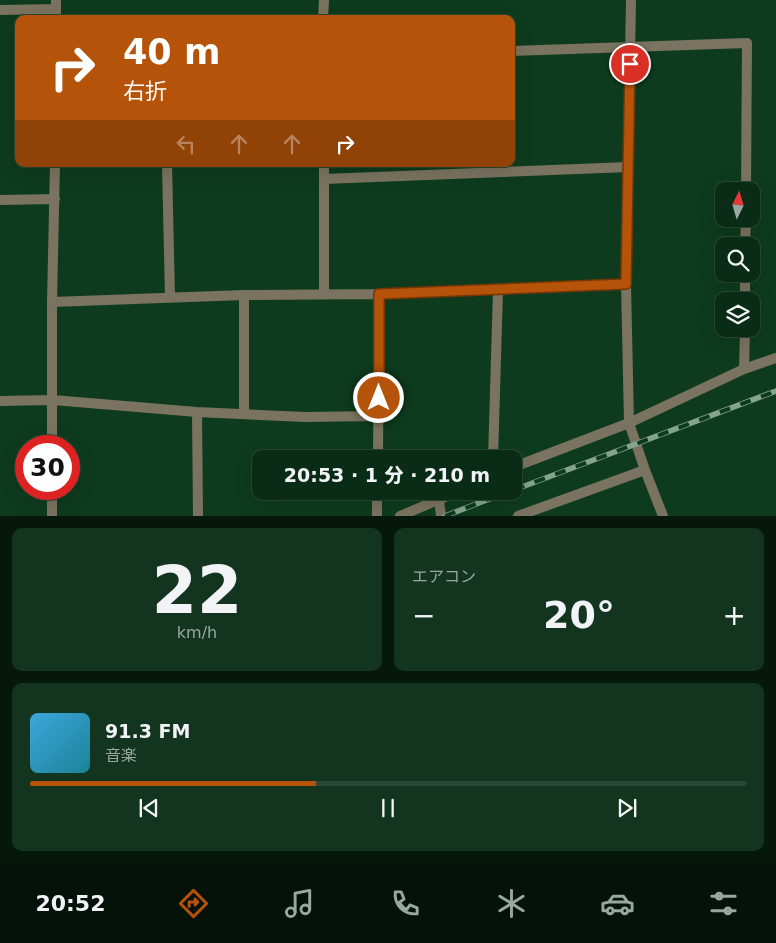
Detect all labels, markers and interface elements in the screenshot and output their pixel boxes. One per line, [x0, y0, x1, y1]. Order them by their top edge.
text: 40 m [123, 32, 220, 72]
icon: right [40, 35, 105, 100]
pin [609, 43, 651, 85]
icon: arrive [616, 50, 644, 78]
text: 右折 [123, 79, 167, 104]
icon: left [172, 130, 200, 158]
icon: ahead [225, 130, 253, 158]
icon: ahead [278, 130, 306, 158]
icon: right [331, 130, 359, 158]
north arrow [715, 182, 760, 228]
map controls [715, 182, 760, 337]
button: search [715, 237, 760, 282]
button: layers [715, 292, 760, 337]
position arrow [352, 371, 404, 423]
speed limit sign: 30 [15, 435, 80, 500]
text: 20:53 · 1 分 · 210 m [284, 464, 490, 486]
text: 22 [152, 553, 242, 628]
text: エアコン [412, 567, 476, 586]
text: 20° [543, 593, 615, 637]
text: − [412, 599, 435, 632]
text: + [723, 599, 746, 632]
text: km/h [177, 623, 217, 642]
text: 91.3 FM [105, 720, 190, 742]
text: 音楽 [105, 746, 137, 765]
icon: previous [135, 794, 163, 822]
icon: pause [374, 794, 402, 822]
icon: next [613, 794, 641, 822]
icon: directions [176, 886, 211, 921]
icon: music [282, 886, 317, 921]
icon: phone [388, 886, 423, 921]
icon: climate [494, 886, 529, 921]
icon: car [600, 886, 635, 921]
icon: filters [706, 886, 741, 921]
text: 20:52 [35, 891, 105, 916]

